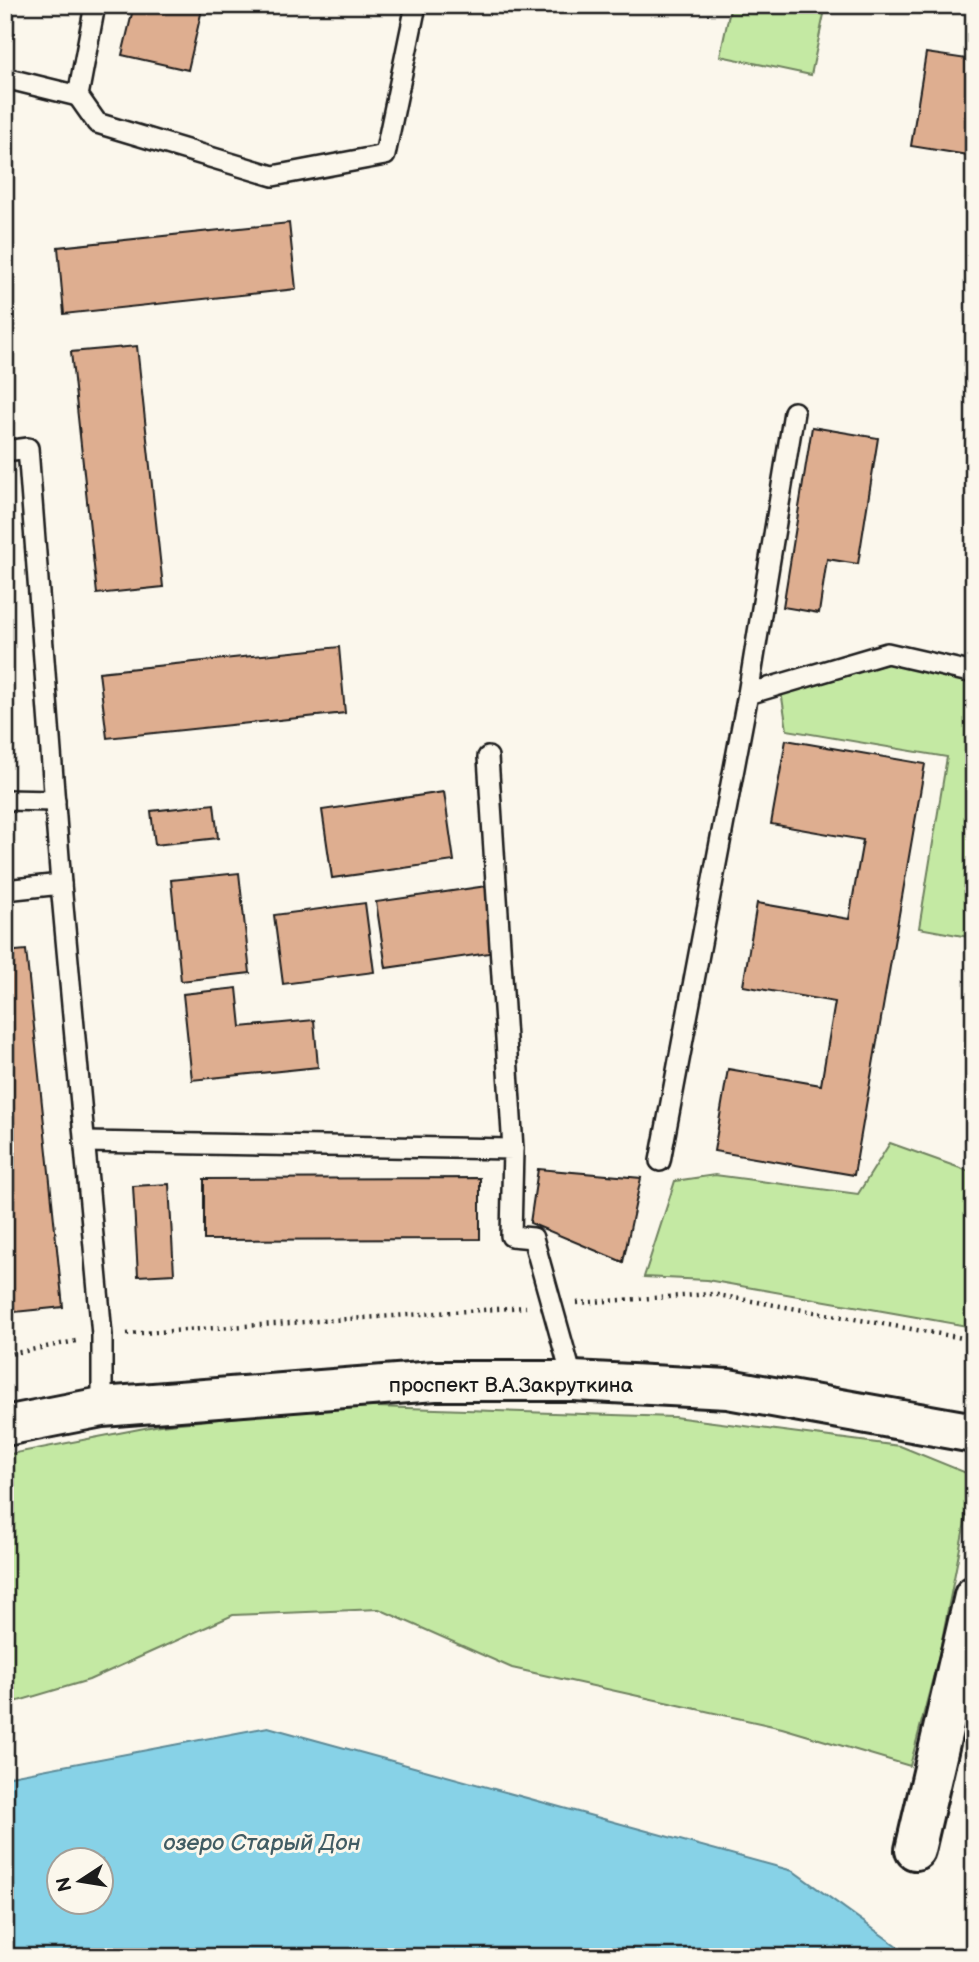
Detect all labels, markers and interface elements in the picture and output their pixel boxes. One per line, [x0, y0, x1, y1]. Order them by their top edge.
street label: проспект В.А.Закруткина [389, 1373, 634, 1398]
water label: озеро Старый Дон [163, 1829, 361, 1857]
north arrow [46, 1846, 116, 1916]
text: N [52, 1875, 78, 1894]

